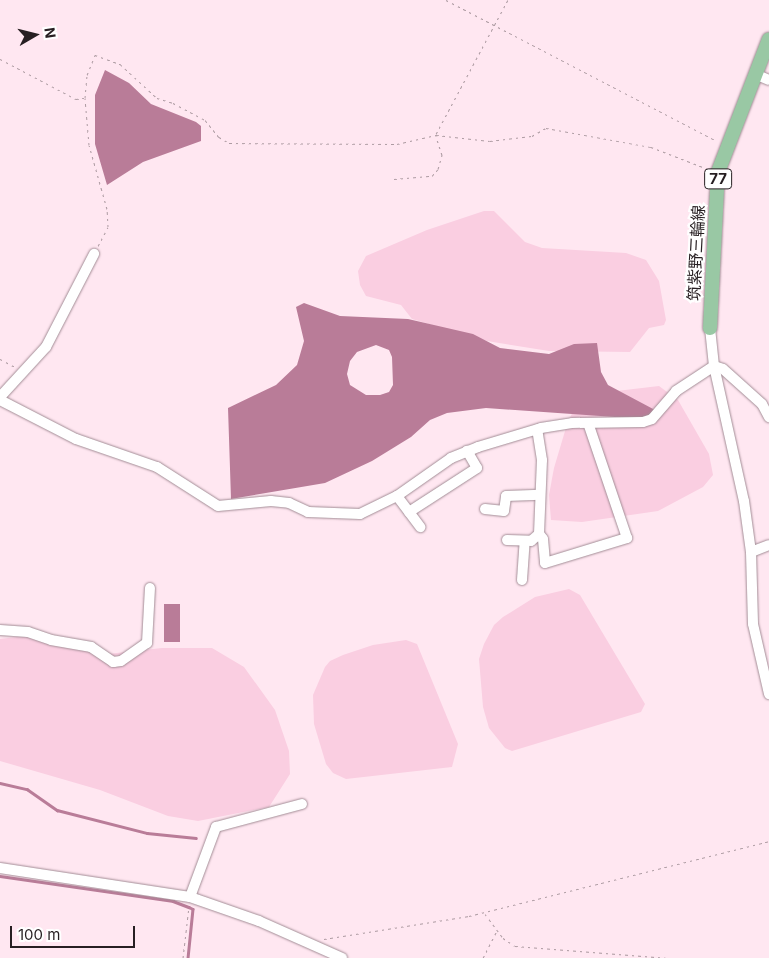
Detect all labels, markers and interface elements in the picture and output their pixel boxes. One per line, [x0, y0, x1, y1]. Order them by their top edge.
north arrow [10, 10, 60, 60]
text: N [41, 26, 60, 39]
road number: 77 [703, 166, 733, 192]
street label: 筑紫野三輪線 [684, 205, 708, 301]
scale bar [12, 916, 138, 948]
text: 100 m [18, 925, 60, 944]

